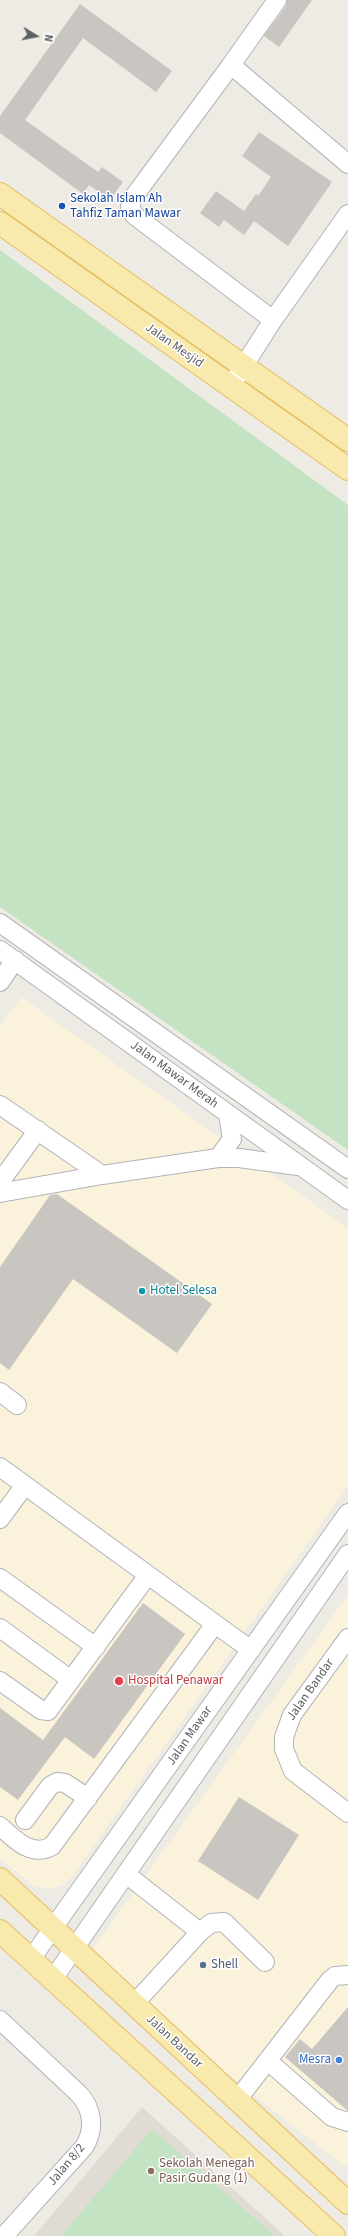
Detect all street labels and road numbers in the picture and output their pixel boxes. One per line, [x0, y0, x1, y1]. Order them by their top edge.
street label: Jalan Mesjid [142, 320, 206, 372]
street label: Jalan Mawar Merah [127, 1038, 221, 1112]
street label: Jalan Bandar [284, 1656, 338, 1724]
street label: Jalan Mawar [164, 1703, 216, 1769]
street label: Jalan Bandar [142, 2012, 206, 2072]
street label: Jalan 8/2 [45, 2141, 89, 2189]

